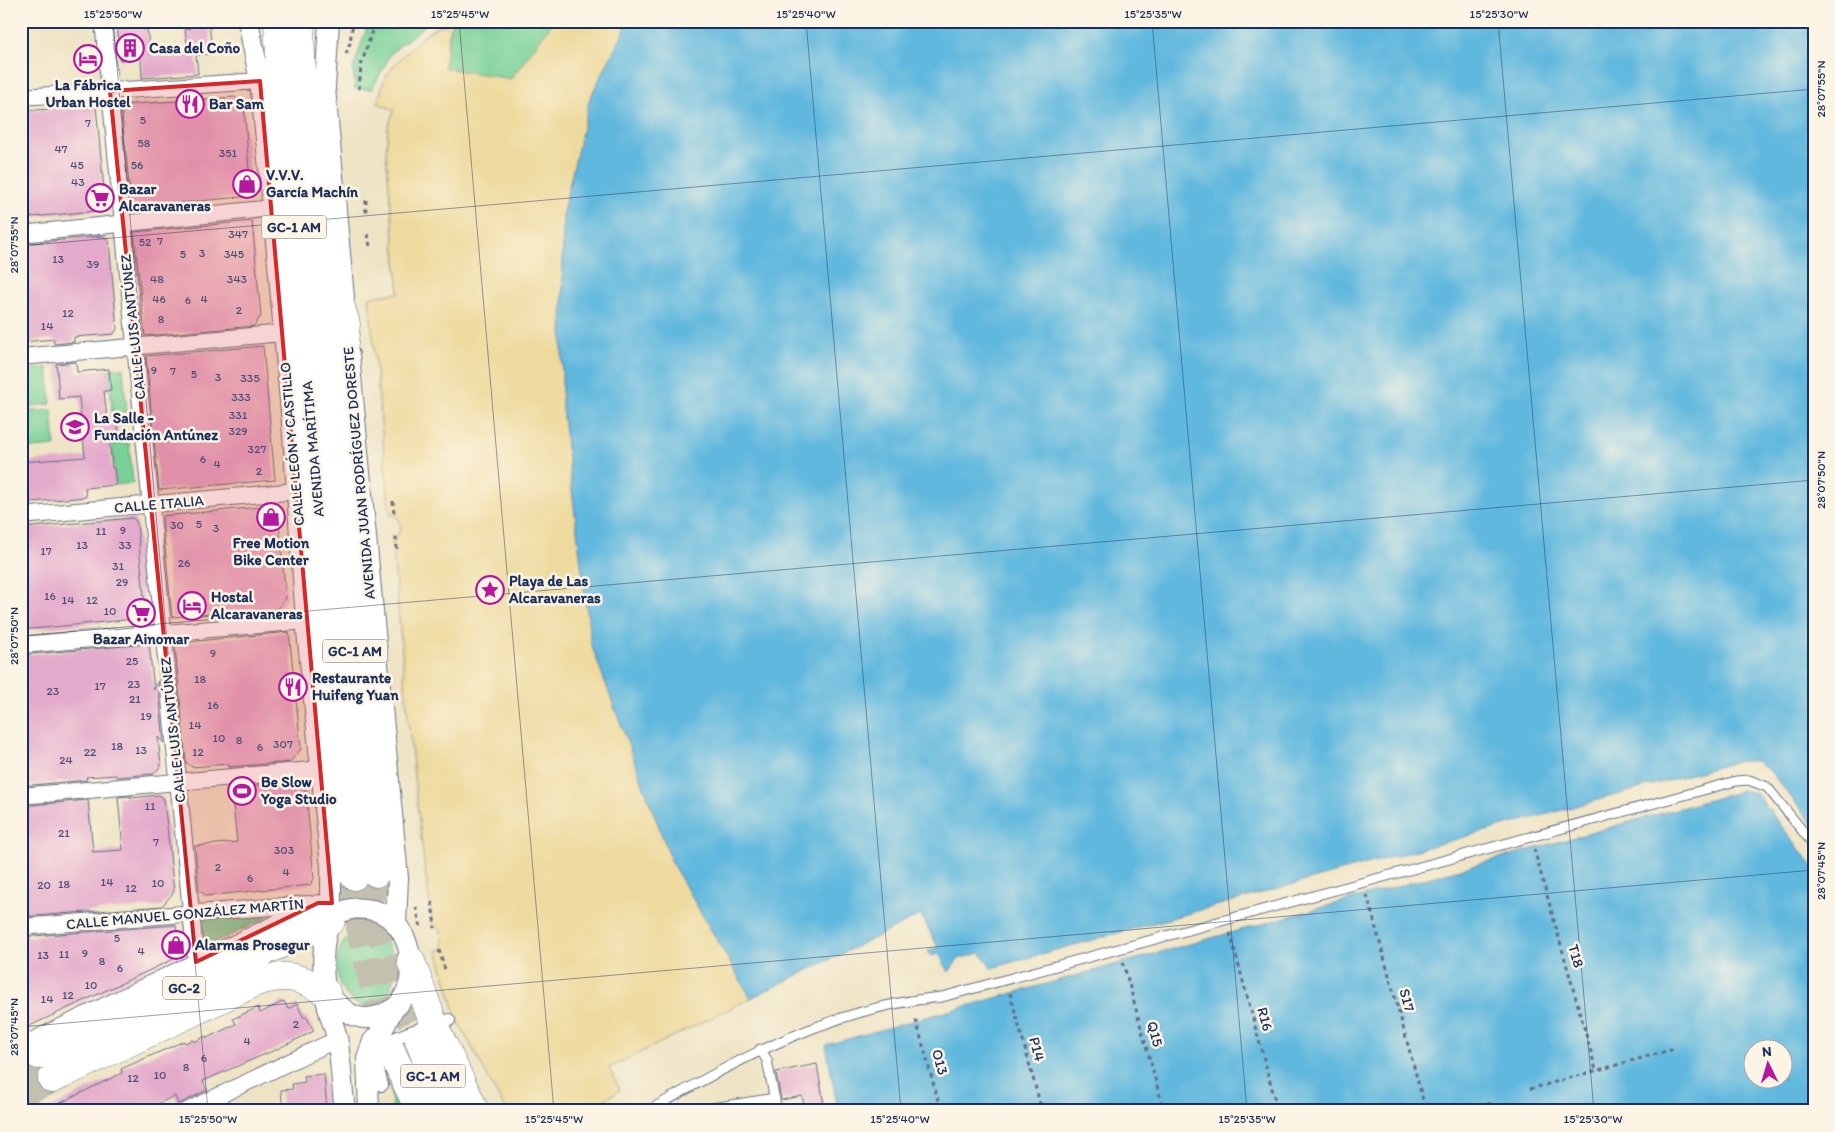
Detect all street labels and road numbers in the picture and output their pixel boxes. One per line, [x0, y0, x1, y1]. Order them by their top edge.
road number: GC-1 AM [262, 216, 326, 238]
street label: CALLE LUIS ANTÚNEZ [116, 253, 150, 401]
street label: AVENIDA JUAN RODRÍGUEZ DORESTE [339, 346, 379, 600]
street label: CALLE LEÓN Y CASTILLO [276, 361, 308, 527]
street label: AVENIDA MARÍTIMA [298, 380, 328, 518]
street label: CALLE ITALIA [113, 491, 205, 517]
road number: GC-1 AM [322, 640, 388, 662]
street label: CALLE LUIS ANTÚNEZ [156, 656, 190, 804]
street label: CALLE MANUEL GONZÁLEZ MARTÍN [65, 895, 305, 933]
street label: T18 [1564, 942, 1588, 970]
road number: GC-2 [163, 976, 205, 1000]
street label: S17 [1395, 987, 1419, 1014]
street label: R16 [1253, 1005, 1277, 1033]
street label: Q15 [1143, 1019, 1167, 1049]
street label: P14 [1025, 1035, 1049, 1063]
street label: O13 [928, 1047, 952, 1077]
road number: GC-1 AM [400, 1064, 466, 1088]

